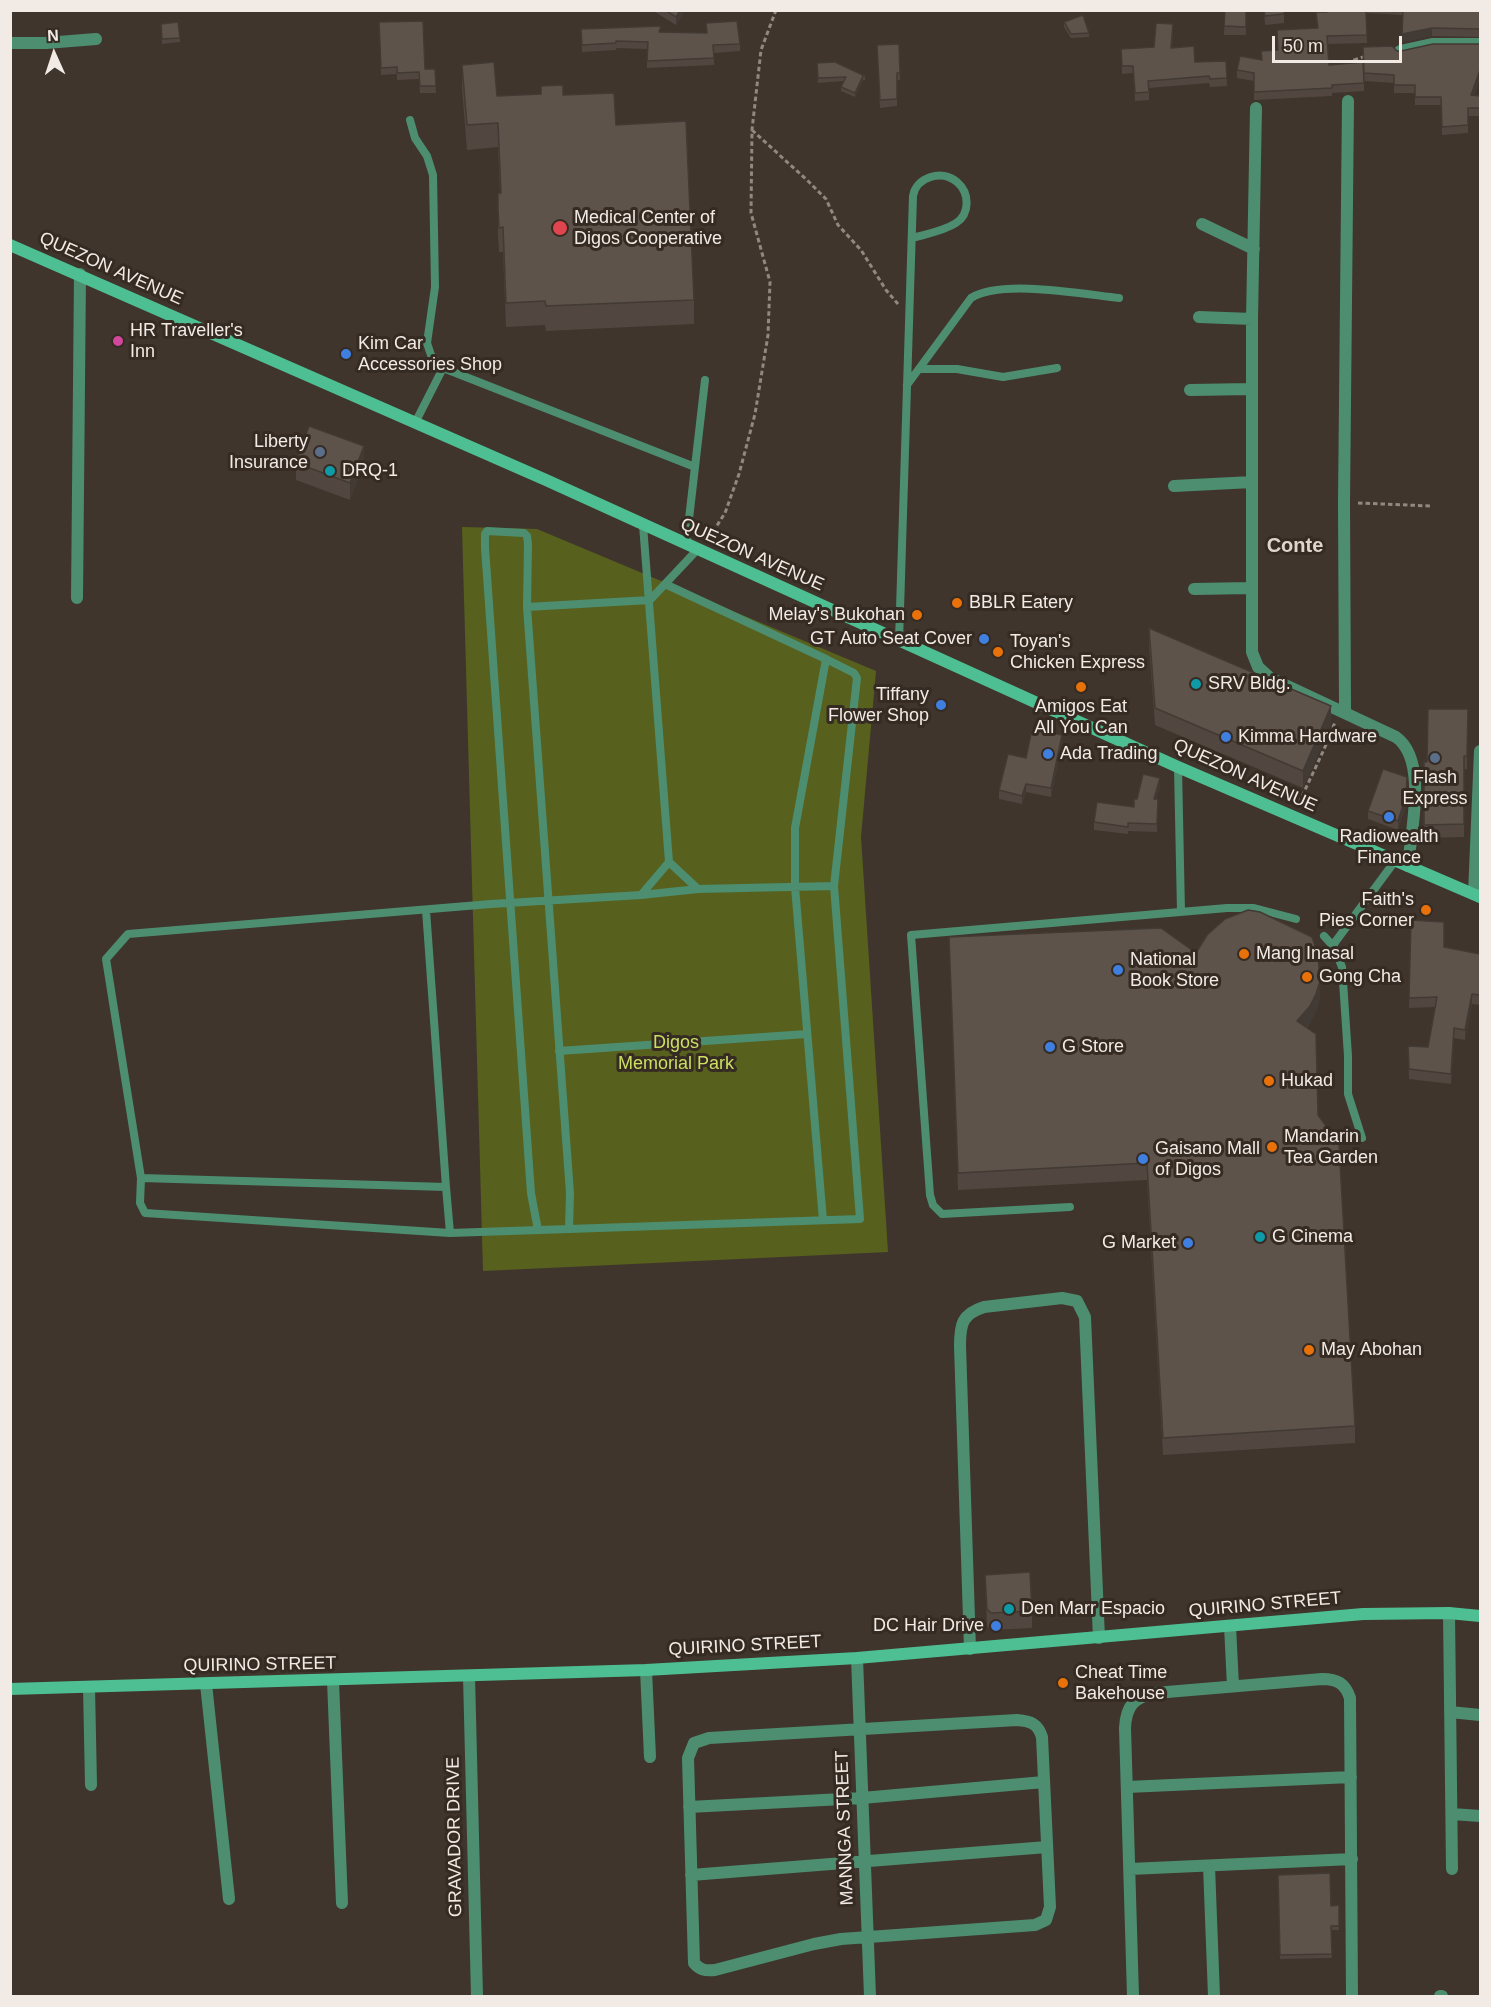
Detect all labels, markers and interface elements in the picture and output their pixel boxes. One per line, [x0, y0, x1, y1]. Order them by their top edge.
north arrow [24, 24, 84, 84]
scale bar [1275, 24, 1406, 62]
text: N [47, 27, 59, 44]
text: 50 m [1283, 36, 1323, 56]
place label: Medical Center of Digos Cooperative [574, 207, 722, 250]
marker: Medical Center of Digos Cooperative [551, 219, 569, 237]
street label: QUEZON AVENUE [36, 228, 186, 310]
place label: HR Traveller's Inn [130, 320, 243, 362]
place label: Kim Car Accessories Shop [358, 333, 502, 376]
marker: HR Traveller's Inn [111, 334, 125, 348]
marker: Kim Car Accessories Shop [339, 347, 353, 361]
place label: Liberty Insurance [229, 431, 308, 474]
marker: Liberty Insurance [313, 445, 327, 459]
place label: DRQ-1 [342, 460, 398, 482]
marker: DRQ-1 [323, 464, 337, 478]
street label: QUEZON AVENUE [677, 514, 827, 596]
district label: Conte [1267, 534, 1323, 558]
place label: BBLR Eatery [969, 592, 1073, 614]
marker: BBLR Eatery [950, 596, 964, 610]
place label: Melay's Bukohan [768, 604, 905, 626]
marker: Melay's Bukohan [910, 608, 924, 622]
place label: GT Auto Seat Cover [810, 628, 972, 650]
place label: Toyan's Chicken Express [1010, 631, 1145, 674]
marker: GT Auto Seat Cover [977, 632, 991, 646]
marker: Toyan's Chicken Express [991, 645, 1005, 659]
place label: SRV Bldg. [1208, 673, 1291, 695]
marker: SRV Bldg. [1189, 677, 1203, 691]
marker: Amigos Eat All You Can [1074, 680, 1088, 694]
place label: Tiffany Flower Shop [828, 684, 929, 726]
place label: Amigos Eat All You Can [1034, 696, 1128, 738]
marker: Tiffany Flower Shop [934, 698, 948, 712]
place label: Kimma Hardware [1238, 726, 1377, 748]
marker: Kimma Hardware [1219, 730, 1233, 744]
street label: QUEZON AVENUE [1170, 735, 1320, 817]
place label: Ada Trading [1060, 743, 1157, 765]
marker: Ada Trading [1041, 747, 1055, 761]
marker: Flash Express [1428, 751, 1442, 765]
place label: Flash Express [1402, 767, 1468, 810]
marker: Radiowealth Finance [1382, 810, 1396, 824]
place label: Radiowealth Finance [1339, 826, 1439, 868]
place label: Faith's Pies Corner [1319, 889, 1414, 932]
marker: Faith's Pies Corner [1419, 903, 1433, 917]
place label: Mang Inasal [1256, 943, 1354, 965]
marker: Mang Inasal [1237, 947, 1251, 961]
place label: National Book Store [1130, 949, 1219, 992]
marker: National Book Store [1111, 963, 1125, 977]
place label: Gong Cha [1319, 966, 1401, 988]
marker: Gong Cha [1300, 970, 1314, 984]
park label: Digos Memorial Park [618, 1032, 734, 1074]
place label: G Store [1062, 1036, 1124, 1058]
marker: G Store [1043, 1040, 1057, 1054]
place label: Hukad [1281, 1070, 1333, 1092]
marker: Hukad [1262, 1074, 1276, 1088]
place label: Mandarin Tea Garden [1284, 1126, 1378, 1168]
place label: Gaisano Mall of Digos [1155, 1138, 1260, 1180]
marker: Mandarin Tea Garden [1265, 1140, 1279, 1154]
marker: Gaisano Mall of Digos [1136, 1152, 1150, 1166]
place label: G Cinema [1272, 1226, 1353, 1248]
marker: G Cinema [1253, 1230, 1267, 1244]
place label: G Market [1102, 1232, 1176, 1254]
marker: G Market [1181, 1236, 1195, 1250]
place label: May Abohan [1321, 1339, 1422, 1361]
marker: May Abohan [1302, 1343, 1316, 1357]
street label: QUIRINO STREET [1188, 1588, 1342, 1622]
place label: Den Marr Espacio [1021, 1598, 1165, 1620]
marker: Den Marr Espacio [1002, 1602, 1016, 1616]
place label: DC Hair Drive [873, 1615, 984, 1637]
marker: DC Hair Drive [989, 1619, 1003, 1633]
street label: QUIRINO STREET [668, 1631, 822, 1661]
street label: QUIRINO STREET [183, 1653, 337, 1677]
place label: Cheat Time Bakehouse [1075, 1662, 1167, 1704]
marker: Cheat Time Bakehouse [1056, 1676, 1070, 1690]
street label: MANNGA STREET [832, 1750, 858, 1906]
street label: GRAVADOR DRIVE [443, 1757, 467, 1917]

